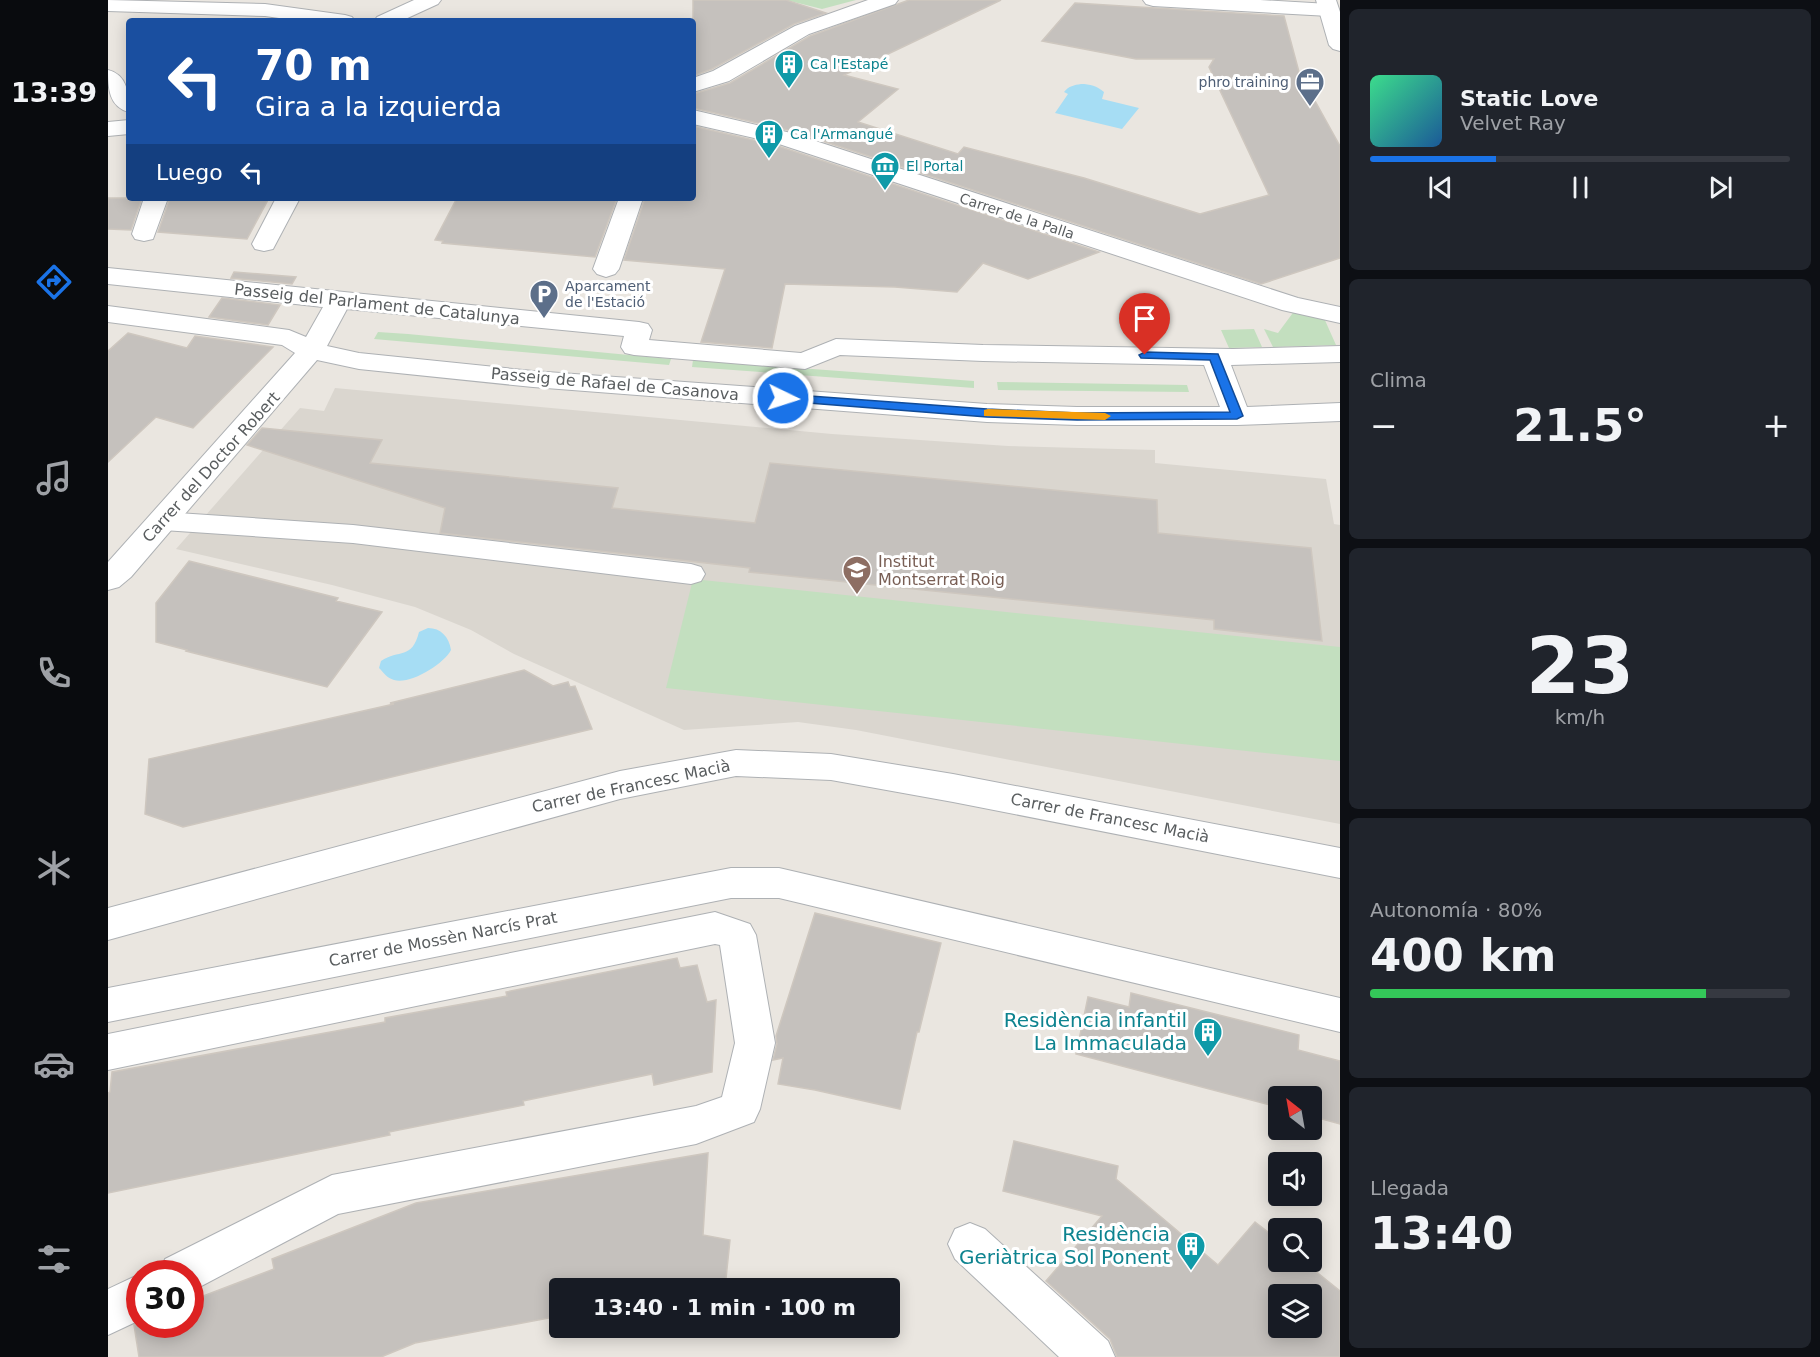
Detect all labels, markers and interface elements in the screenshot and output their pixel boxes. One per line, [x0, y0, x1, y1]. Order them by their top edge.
text: 70 m [255, 41, 372, 90]
icon: left [156, 42, 234, 120]
building icon: Ca l'Estapé [773, 48, 805, 90]
place label: Ca l'Estapé [810, 56, 888, 72]
office icon: phro training [1294, 66, 1326, 108]
place label: phro training [1199, 74, 1289, 90]
text: 13:39 [11, 77, 97, 108]
text: Static Love [1460, 86, 1598, 111]
text: Gira a la izquierda [255, 91, 502, 122]
text: Velvet Ray [1460, 111, 1566, 135]
building icon: Ca l'Armangué [753, 118, 785, 160]
place label: Ca l'Armangué [790, 126, 893, 142]
museum icon: El Portal [869, 150, 901, 192]
icon: left [235, 156, 268, 189]
place label: El Portal [906, 158, 963, 174]
text: Luego [156, 160, 223, 185]
icon: previous [1424, 171, 1457, 204]
icon: pause [1564, 171, 1597, 204]
icon: next [1704, 171, 1737, 204]
street label: Carrer de la Palla [958, 190, 1076, 242]
icon: directions [33, 261, 75, 303]
parking icon: Aparcament de l'Estació [528, 278, 560, 320]
place label: Aparcament de l'Estació [565, 278, 651, 310]
street label: Passeig del Parlament de Catalunya [233, 280, 521, 328]
pin [1119, 293, 1170, 355]
icon: arrive [1128, 302, 1161, 335]
street label: Passeig de Rafael de Casanova [490, 364, 740, 404]
position arrow [751, 366, 815, 430]
text: Clima [1370, 368, 1427, 392]
street label: Carrer del Doctor Robert [138, 388, 284, 546]
text: 21.5° [1513, 399, 1647, 452]
text: − [1370, 406, 1398, 445]
text: + [1762, 406, 1790, 445]
icon: music [33, 457, 75, 499]
place label: Institut Montserrat Roig [878, 552, 1005, 589]
school or university icon: Institut Montserrat Roig [841, 554, 873, 596]
text: 23 [1526, 621, 1634, 711]
icon: phone [33, 652, 75, 694]
text: km/h [1555, 705, 1605, 729]
street label: Carrer de Francesc Macià [530, 756, 732, 816]
street label: Carrer de Francesc Macià [1009, 789, 1211, 847]
icon: climate [33, 847, 75, 889]
text: Autonomía · 80% [1370, 898, 1542, 922]
street label: Carrer de Mossèn Narcís Prat [327, 908, 559, 970]
text: 400 km [1370, 929, 1556, 982]
place label: Residència infantil La Immaculada [1004, 1008, 1187, 1055]
building icon: Residència infantil La Immaculada [1192, 1016, 1224, 1058]
icon: car [33, 1043, 75, 1085]
north arrow [1268, 1086, 1322, 1140]
map controls [1268, 1086, 1322, 1338]
button: sound [1268, 1152, 1322, 1206]
text: Llegada [1370, 1176, 1449, 1200]
text: 13:40 [1370, 1207, 1513, 1260]
button: search [1268, 1218, 1322, 1272]
place label: Residència Geriàtrica Sol Ponent [959, 1222, 1170, 1269]
building icon: Residència Geriàtrica Sol Ponent [1175, 1230, 1207, 1272]
icon: filters [33, 1238, 75, 1280]
speed limit sign: 30 [126, 1260, 204, 1338]
button: layers [1268, 1284, 1322, 1338]
text: 13:40 · 1 min · 100 m [593, 1295, 856, 1320]

